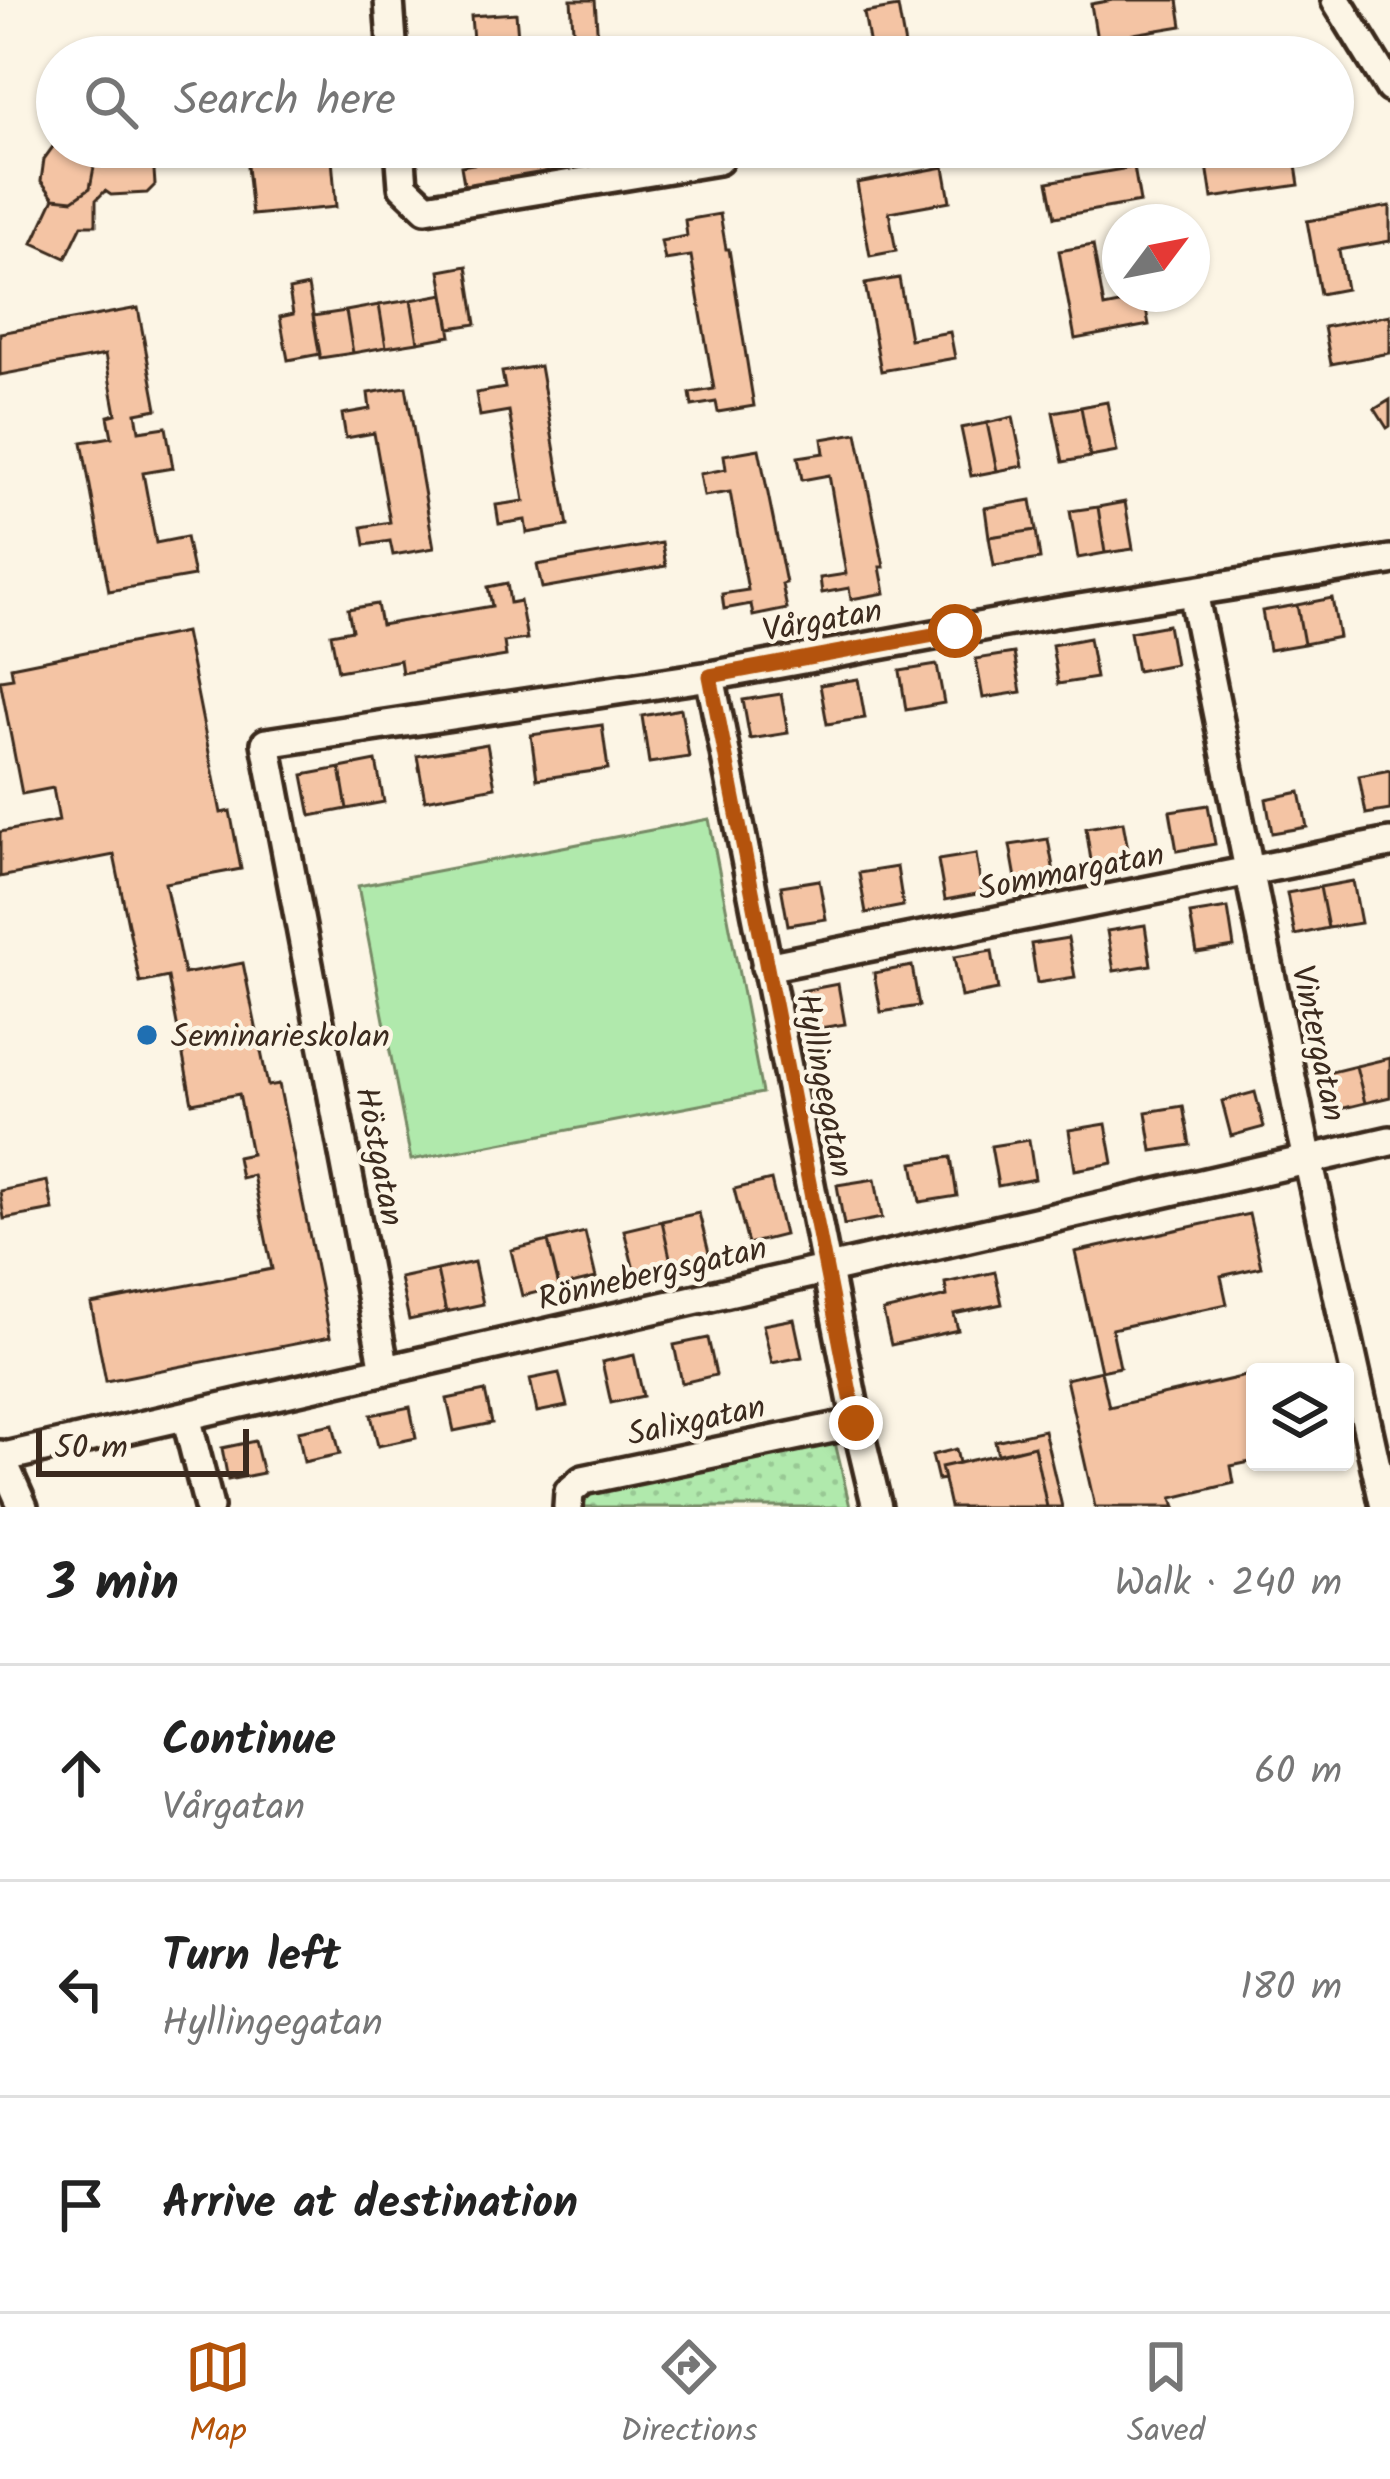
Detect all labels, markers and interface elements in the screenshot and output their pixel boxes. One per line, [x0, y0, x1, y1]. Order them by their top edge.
search box [36, 36, 1354, 168]
text: Search here [174, 66, 396, 138]
icon: search [78, 69, 144, 135]
north arrow [1102, 204, 1210, 312]
street label: Vårgatan [758, 586, 887, 659]
route start [928, 604, 982, 658]
street label: Sommargatan [974, 829, 1169, 917]
street label: Vintergatan [1274, 961, 1359, 1127]
street label: Hyllingegatan [779, 989, 866, 1182]
place label: Seminarieskolan [171, 1012, 390, 1065]
marker: Seminarieskolan [134, 1022, 160, 1048]
street label: Höstgatan [338, 1082, 417, 1231]
street label: Rönnebergsgatan [533, 1223, 773, 1328]
map controls [1246, 1363, 1354, 1471]
button: layers [1246, 1363, 1354, 1471]
street label: Salixgatan [623, 1382, 771, 1463]
route end [829, 1396, 883, 1450]
scale bar [36, 1423, 249, 1476]
text: 50 m [54, 1423, 128, 1476]
text: 3 min [48, 1545, 179, 1626]
text: Walk · 240 m [1115, 1554, 1342, 1616]
text: Continue [162, 1706, 336, 1778]
icon: ahead [48, 1740, 114, 1806]
text: 60 m [1254, 1742, 1342, 1804]
text: Vårgatan [162, 1778, 305, 1840]
text: Turn left [162, 1922, 341, 1994]
icon: left [48, 1956, 114, 2022]
text: 180 m [1240, 1958, 1342, 2020]
text: Hyllingegatan [162, 1994, 383, 2056]
text: Arrive at destination [162, 2169, 578, 2241]
icon: arrive [48, 2172, 114, 2238]
tab: Map [185, 2334, 251, 2459]
tab: Directions [620, 2334, 757, 2459]
tab: Saved [1127, 2334, 1205, 2459]

